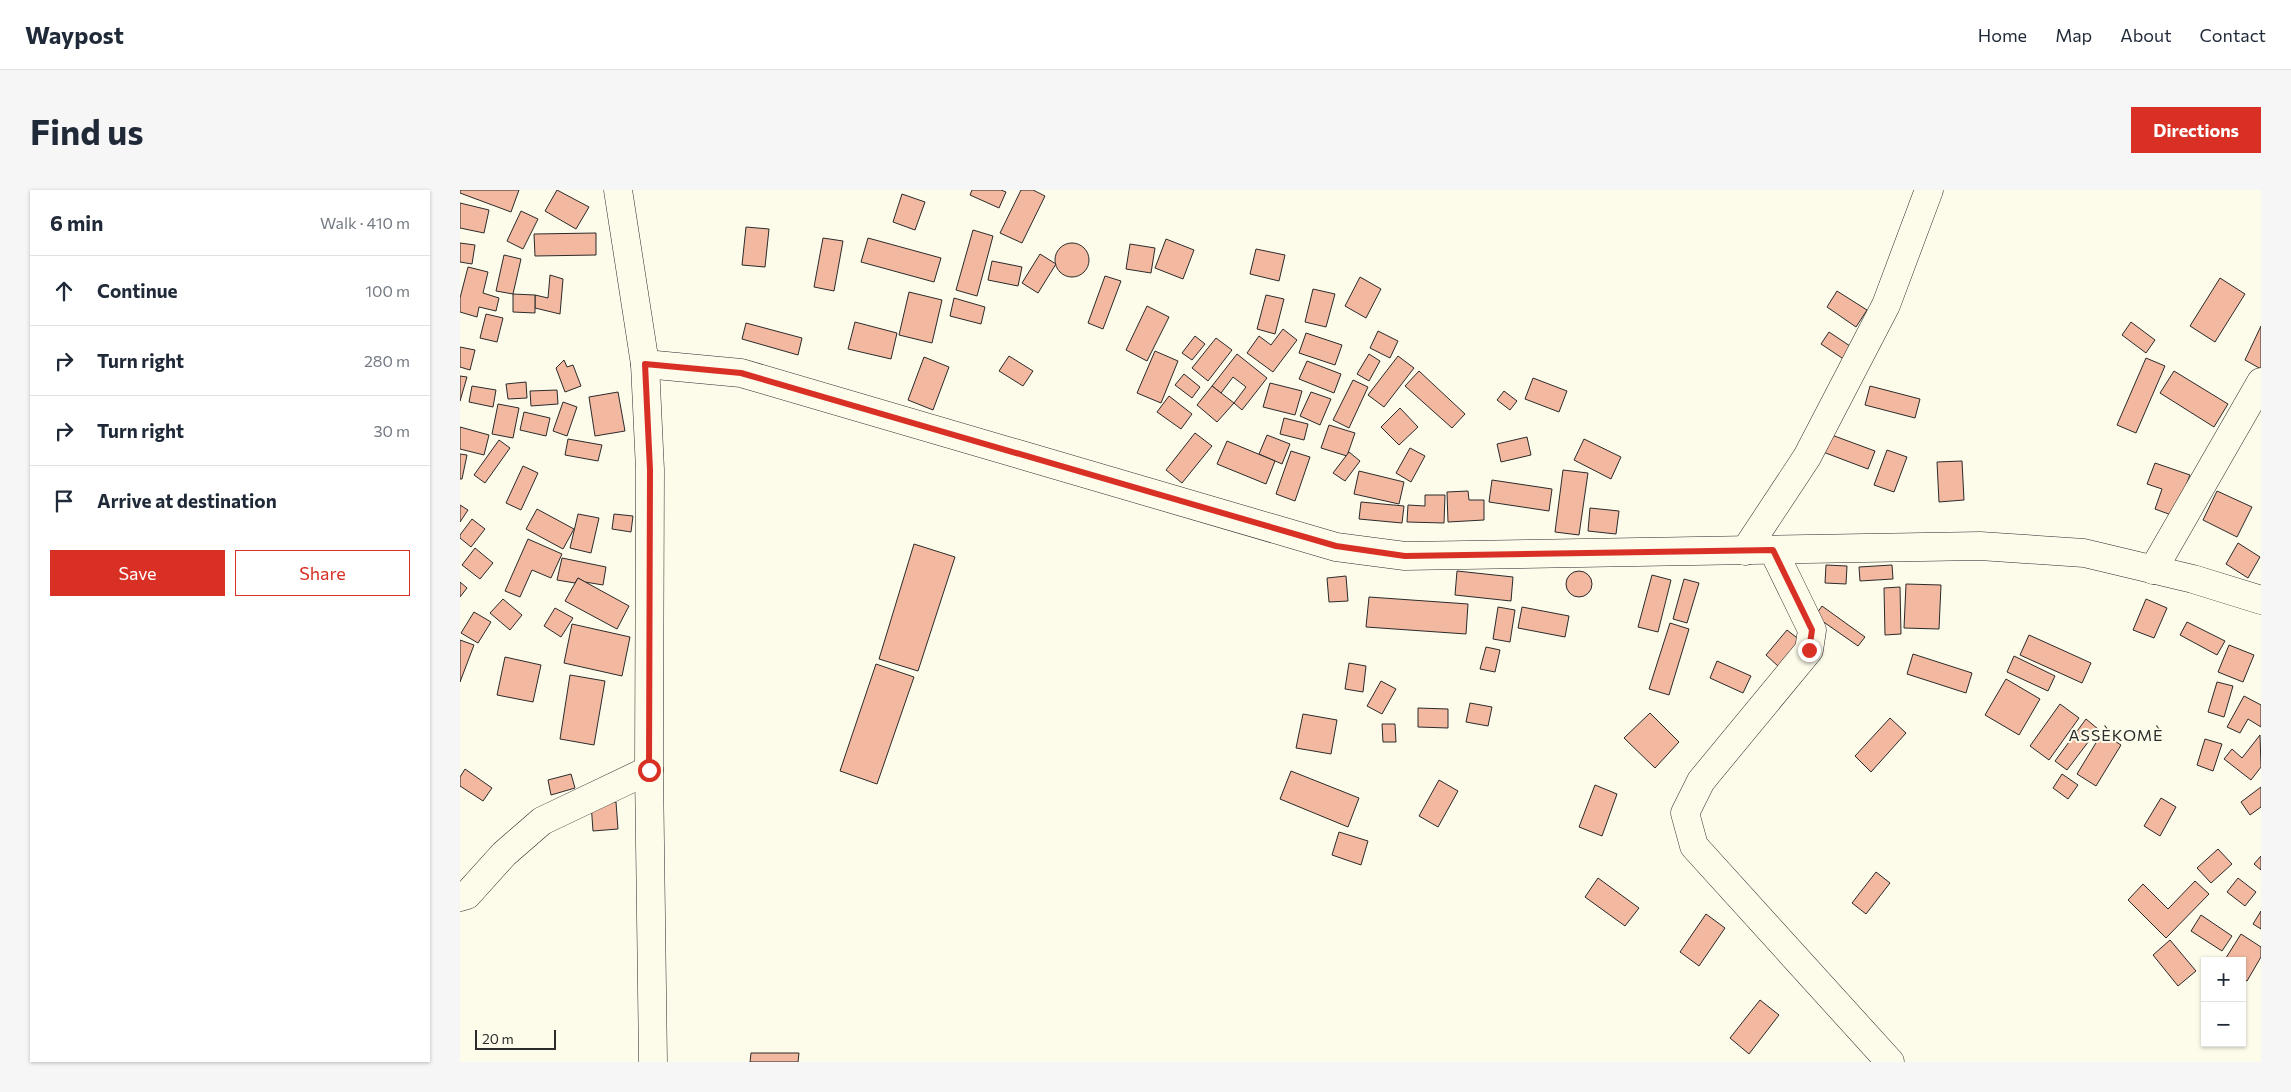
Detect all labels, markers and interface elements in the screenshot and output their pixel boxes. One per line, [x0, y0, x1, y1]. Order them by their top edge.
text: Waypost [25, 20, 124, 49]
text: Home [1978, 24, 2027, 46]
text: Map [2055, 24, 2092, 46]
text: About [2120, 24, 2172, 46]
text: Contact [2200, 24, 2266, 46]
button: Directions [2131, 107, 2261, 153]
text: Find us [30, 109, 144, 152]
text: 6 min [50, 210, 103, 235]
text: Walk · 410 m [320, 213, 410, 232]
icon: ahead [50, 277, 78, 305]
text: Continue [97, 279, 177, 302]
text: 100 m [365, 281, 410, 300]
icon: right [50, 347, 78, 375]
text: Turn right [97, 349, 184, 372]
text: 280 m [364, 351, 410, 370]
icon: right [50, 417, 78, 445]
text: Turn right [97, 419, 184, 442]
text: 30 m [373, 421, 410, 440]
icon: arrive [50, 487, 78, 515]
text: Arrive at destination [97, 489, 277, 512]
button: Save [50, 550, 225, 596]
button: Share [235, 550, 410, 596]
route end [1798, 639, 1821, 662]
district label: ASSÈKOMÈ [2068, 725, 2164, 744]
route start [638, 759, 661, 782]
map controls [2201, 957, 2246, 1047]
button: + [2201, 957, 2246, 1002]
button: − [2201, 1002, 2246, 1047]
scale bar [475, 1027, 556, 1050]
text: 20 m [482, 1030, 514, 1047]

